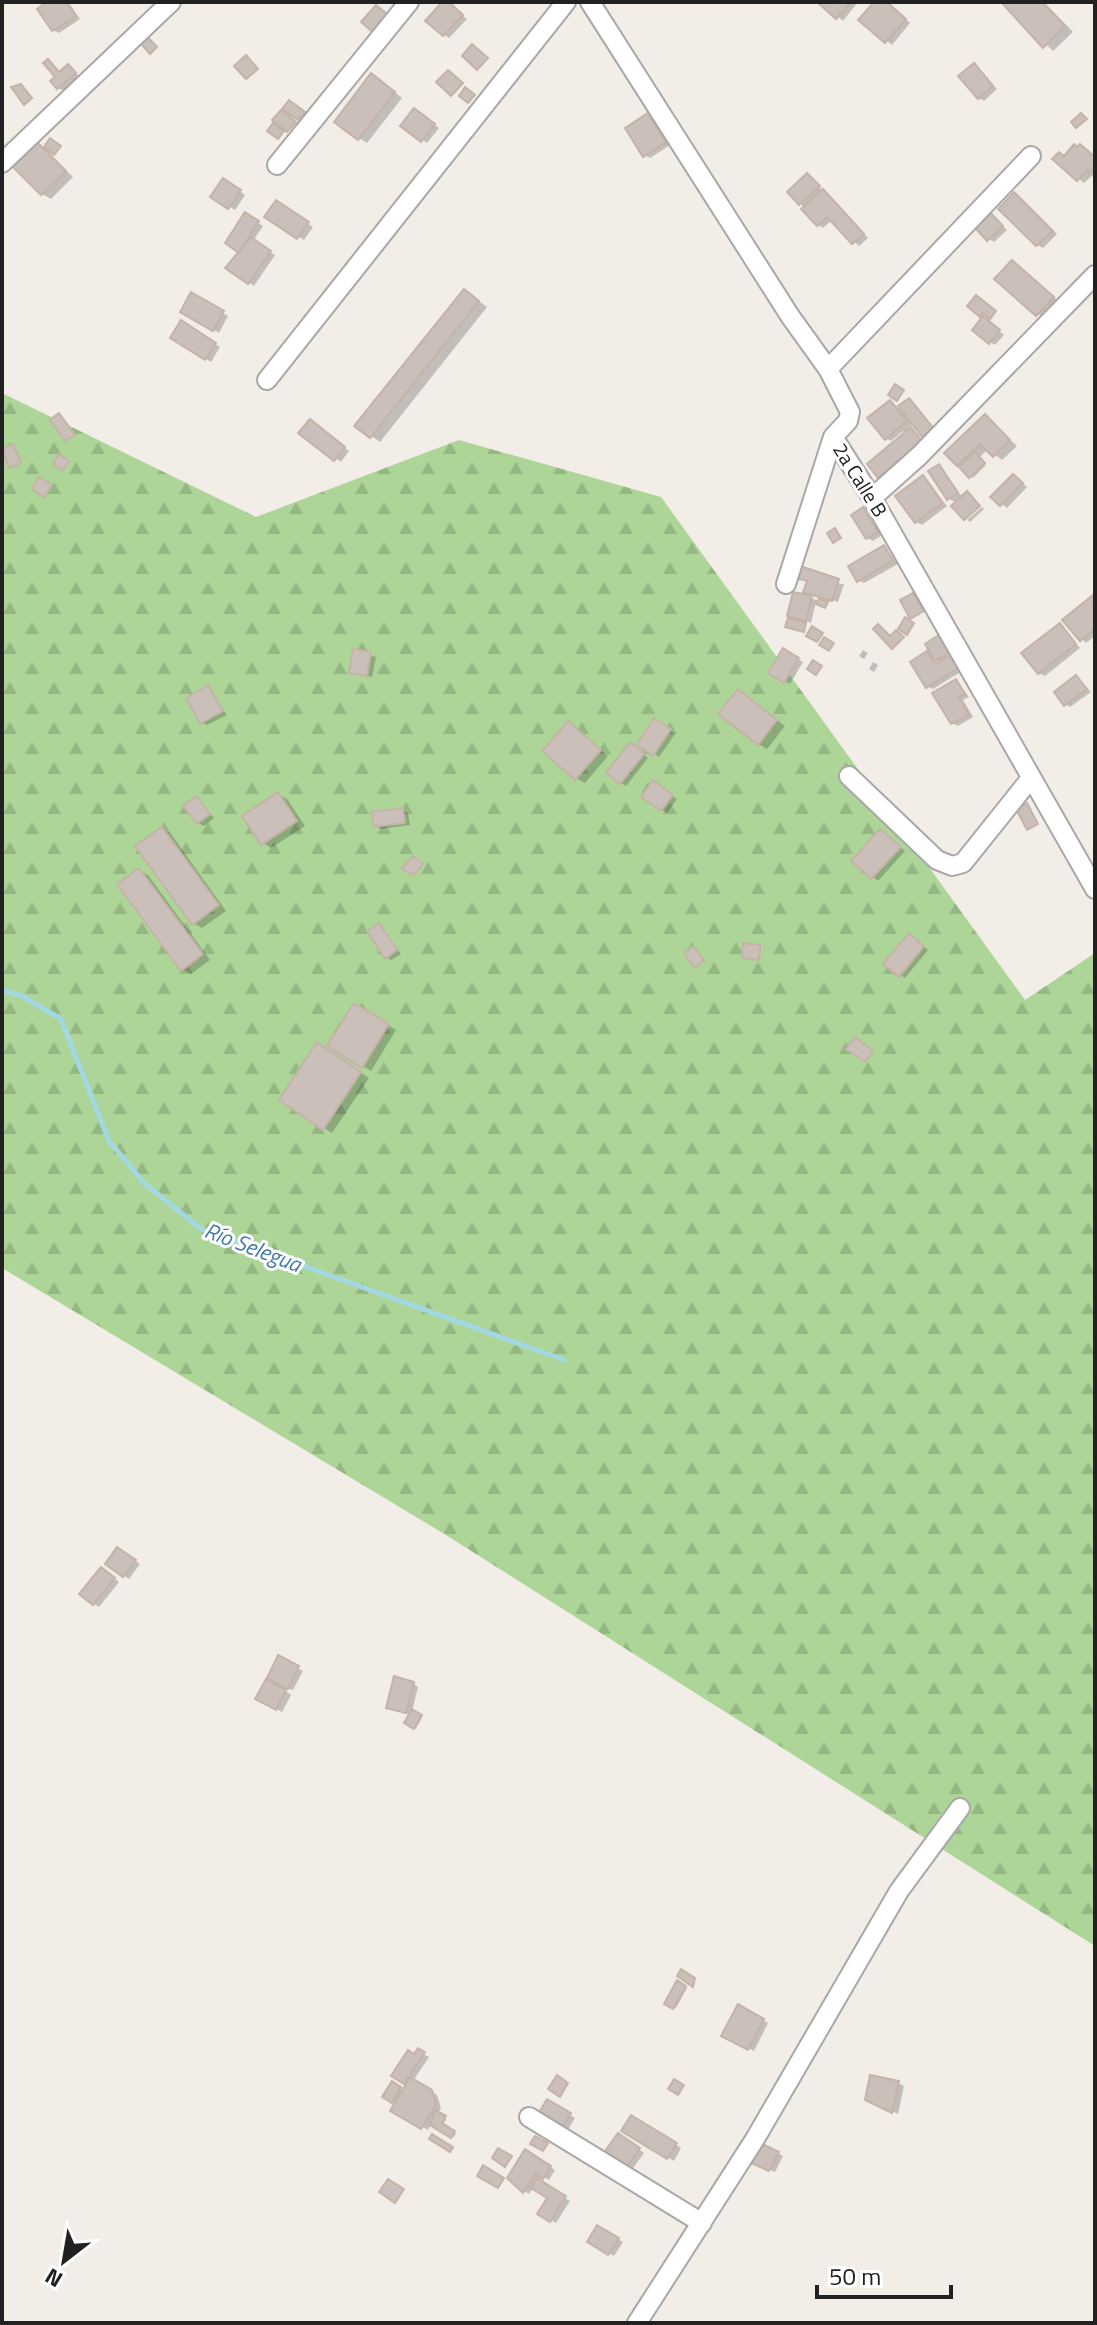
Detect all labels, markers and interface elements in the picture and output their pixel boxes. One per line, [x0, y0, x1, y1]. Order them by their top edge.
street label: 2a Calle B [825, 436, 895, 523]
water label: Río Selegua [200, 1213, 308, 1282]
north arrow [24, 2221, 104, 2301]
scale bar [817, 2249, 951, 2299]
text: 50 m [829, 2258, 881, 2294]
text: N [38, 2260, 69, 2297]

